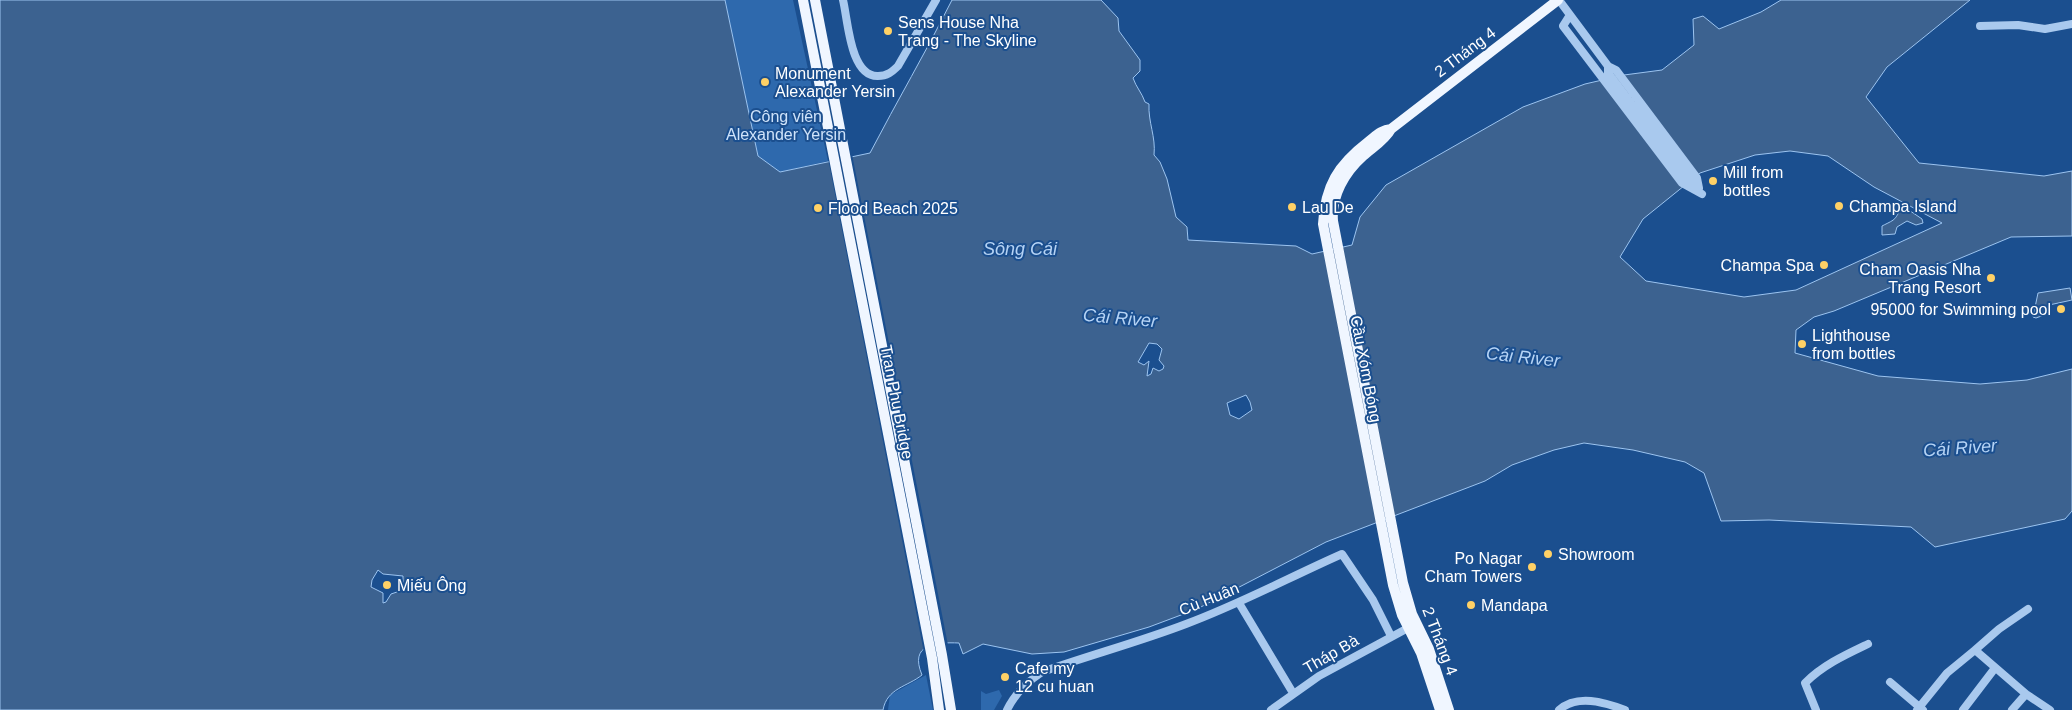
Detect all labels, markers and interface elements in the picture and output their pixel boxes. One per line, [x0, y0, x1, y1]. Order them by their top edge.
place label: Sens House Nha Trang - The Skyline [898, 14, 1037, 49]
street label: 2 Tháng 4 [1431, 24, 1499, 80]
marker: Sens House Nha Trang - The Skyline [882, 25, 894, 37]
place label: Monument Alexander Yersin [775, 65, 895, 100]
marker: Monument Alexander Yersin [759, 76, 771, 88]
park label: Công viên Alexander Yersin [726, 108, 846, 143]
place label: Mill from bottles [1723, 164, 1783, 199]
marker: Mill from bottles [1707, 175, 1719, 187]
place label: Champa Island [1849, 198, 1957, 215]
place label: Lau De [1302, 199, 1354, 216]
place label: Flood Beach 2025 [828, 200, 958, 217]
marker: Champa Island [1833, 200, 1845, 212]
marker: Lau De [1286, 201, 1298, 213]
marker: Flood Beach 2025 [812, 202, 824, 214]
water label: Sông Cái [983, 239, 1058, 259]
place label: Champa Spa [1721, 257, 1814, 274]
marker: Champa Spa [1818, 259, 1830, 271]
place label: Cham Oasis Nha Trang Resort [1859, 261, 1982, 296]
marker: Cham Oasis Nha Trang Resort [1985, 272, 1997, 284]
place label: 95000 for Swimming pool [1870, 301, 2051, 318]
marker: 95000 for Swimming pool [2055, 303, 2067, 315]
water label: Cái River [1082, 305, 1159, 331]
street label: Cầu Xóm Bóng [1347, 314, 1385, 424]
place label: Lighthouse from bottles [1812, 327, 1896, 362]
marker: Lighthouse from bottles [1796, 338, 1808, 350]
street label: Tran Phu Bridge [878, 343, 916, 461]
water label: Cái River [1485, 343, 1562, 371]
water label: Cái River [1922, 435, 1999, 461]
place label: Showroom [1558, 546, 1634, 563]
marker: Showroom [1542, 548, 1554, 560]
place label: Po Nagar Cham Towers [1424, 550, 1523, 585]
marker: Po Nagar Cham Towers [1526, 561, 1538, 573]
place label: Miếu Ông [397, 576, 466, 594]
marker: Miếu Ông [381, 579, 393, 591]
street label: Cù Huân [1177, 579, 1241, 619]
place label: Mandapa [1481, 597, 1548, 614]
marker: Mandapa [1465, 599, 1477, 611]
street label: 2 Tháng 4 [1419, 604, 1461, 678]
street label: Tháp Bà [1301, 631, 1362, 676]
place label: Cafe my 12 cu huan [1015, 660, 1094, 695]
marker: Cafe my 12 cu huan [999, 671, 1011, 683]

